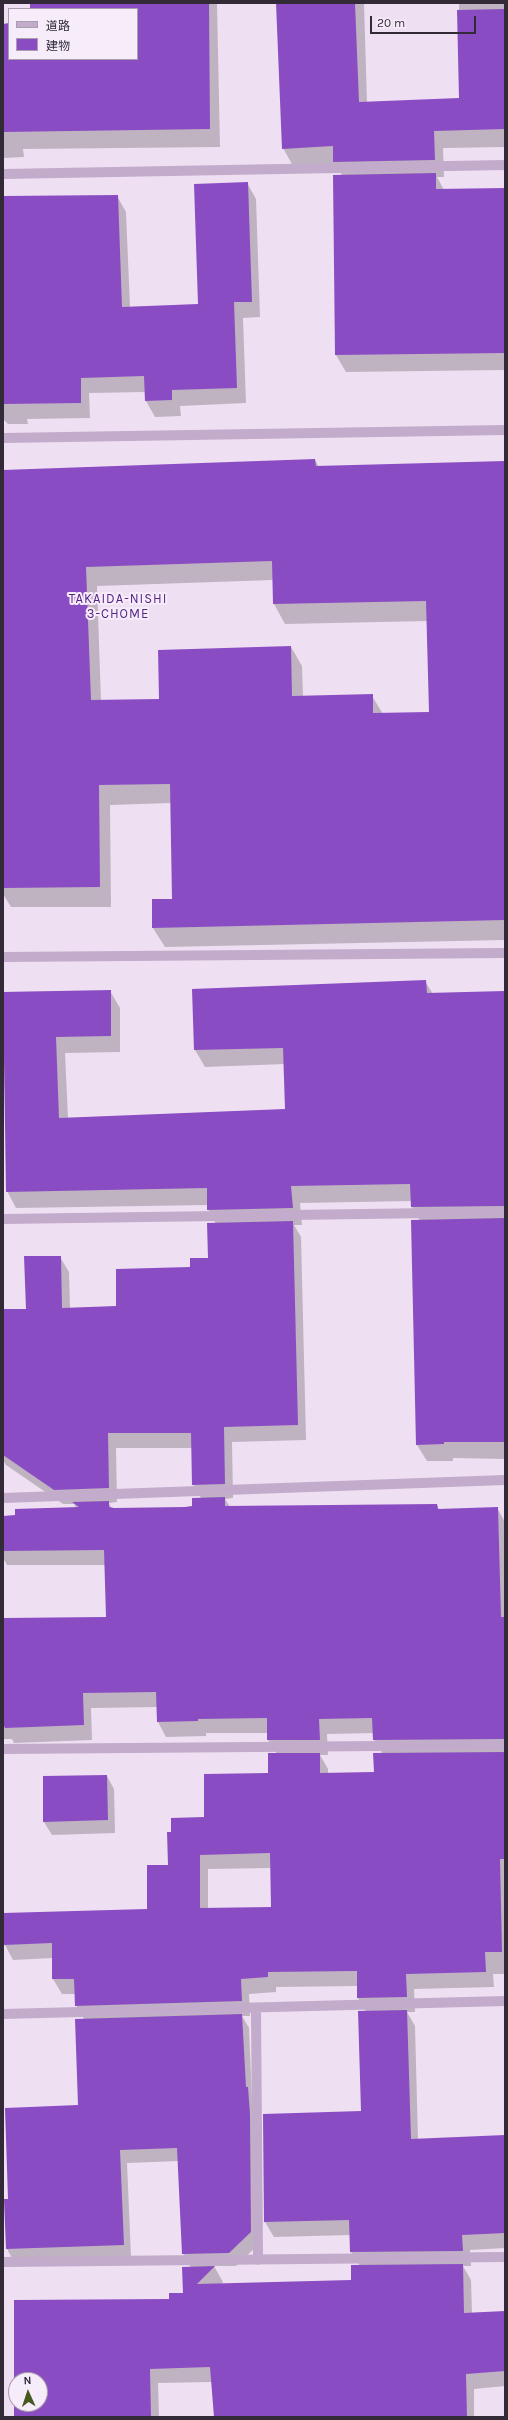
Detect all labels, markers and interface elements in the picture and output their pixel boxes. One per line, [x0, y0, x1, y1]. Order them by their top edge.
legend [8, 8, 138, 60]
scale bar [372, 8, 478, 34]
text: 20 m [377, 16, 405, 30]
text: 道路 [46, 19, 70, 33]
text: 建物 [46, 39, 70, 53]
district label: TAKAIDA-NISHI 3-CHOME [69, 591, 167, 622]
north arrow [8, 2372, 48, 2412]
text: N [23, 2374, 32, 2387]

